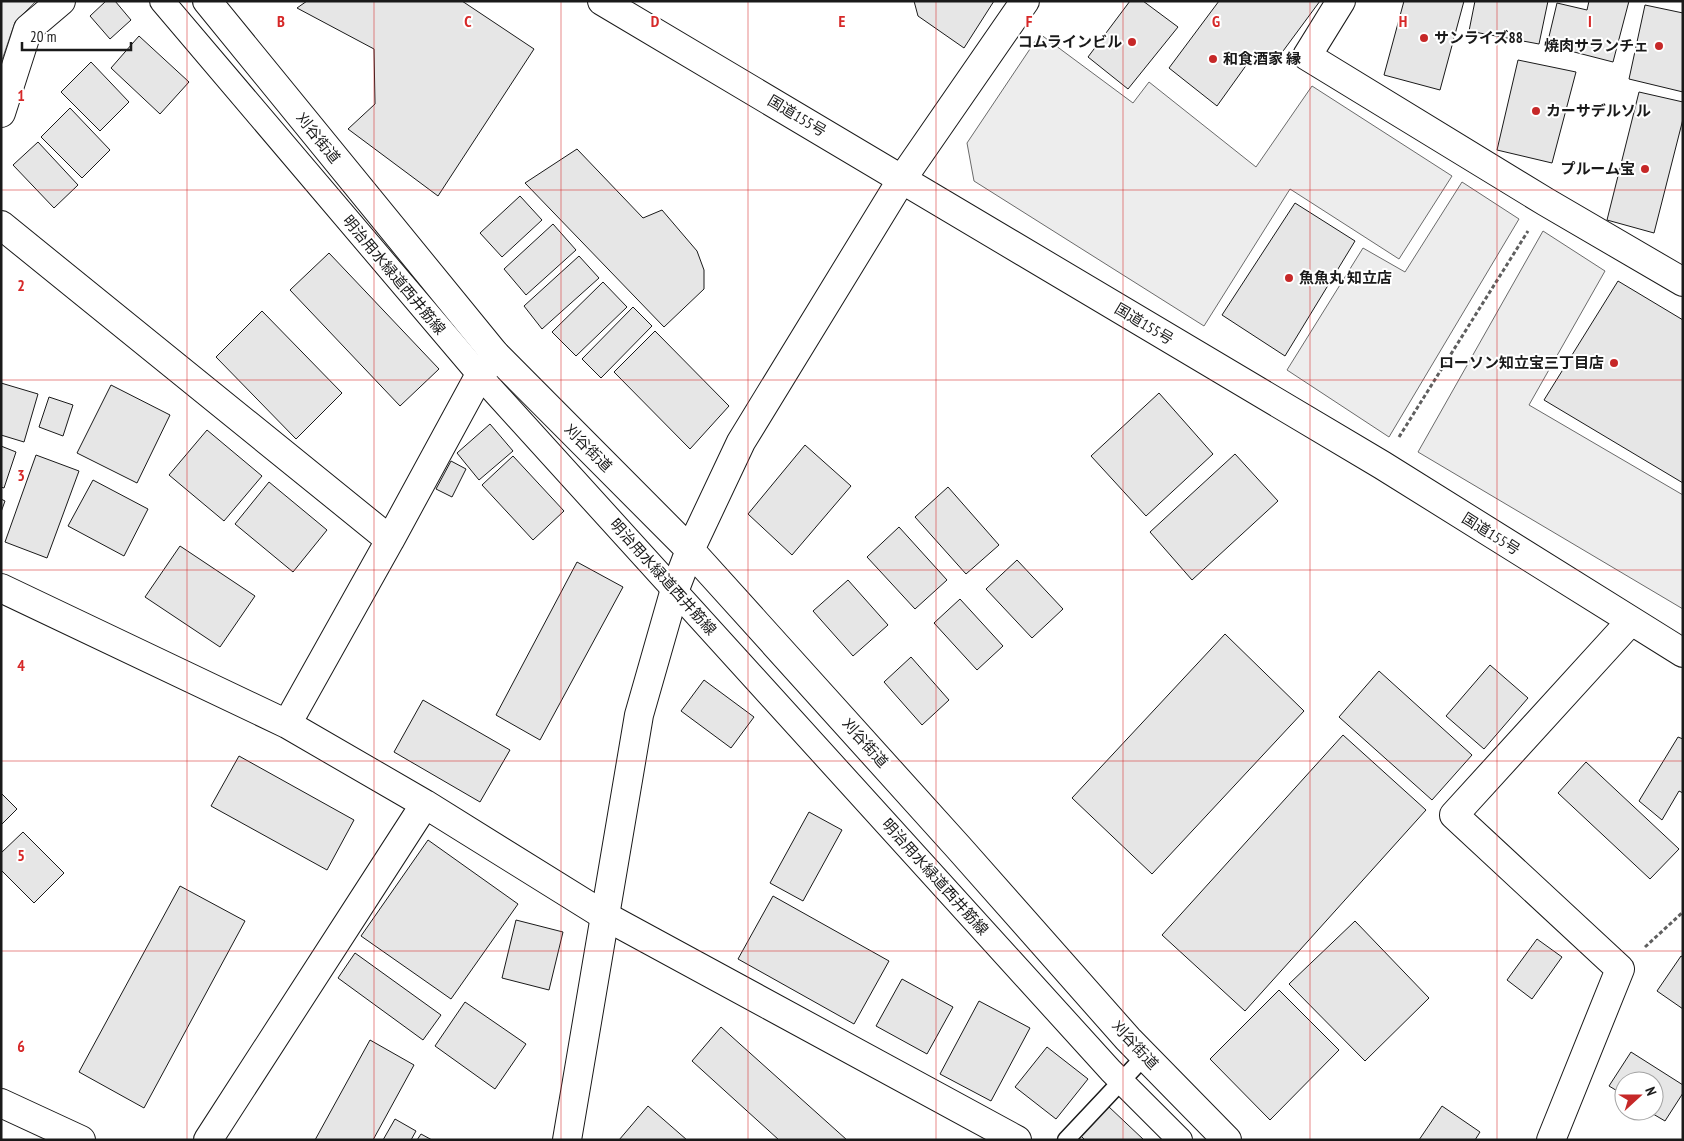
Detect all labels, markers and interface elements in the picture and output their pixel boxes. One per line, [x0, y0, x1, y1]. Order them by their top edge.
text: B [277, 11, 285, 31]
text: C [464, 11, 472, 31]
text: D [651, 11, 660, 31]
text: E [839, 11, 846, 31]
text: F [1026, 11, 1033, 31]
text: G [1212, 11, 1220, 31]
text: H [1399, 11, 1407, 31]
text: I [1588, 11, 1592, 31]
scale bar [22, 20, 131, 52]
text: 20 m [30, 27, 56, 46]
place label: サンライズ88 [1434, 28, 1523, 47]
place label: コムラインビル [1018, 32, 1122, 51]
marker: サンライズ88 [1418, 32, 1430, 44]
marker: コムラインビル [1126, 36, 1138, 48]
place label: 焼肉サランチェ [1544, 36, 1649, 55]
marker: 焼肉サランチェ [1653, 40, 1665, 52]
place label: 和食酒家 縁 [1223, 49, 1301, 68]
marker: 和食酒家 縁 [1207, 53, 1219, 65]
text: 1 [17, 85, 25, 105]
street label: 国道155号 [764, 91, 830, 141]
place label: カーサデルソル [1546, 101, 1651, 120]
marker: カーサデルソル [1530, 105, 1542, 117]
street label: 刈谷街道 [292, 108, 345, 167]
place label: プルーム宝 [1560, 159, 1635, 178]
marker: プルーム宝 [1639, 163, 1651, 175]
street label: 明治用水緑道西井筋線 [339, 211, 450, 338]
place label: 魚魚丸 知立店 [1299, 268, 1392, 287]
marker: 魚魚丸 知立店 [1283, 272, 1295, 284]
text: 2 [17, 275, 25, 295]
street label: 国道155号 [1111, 299, 1177, 349]
place label: ローソン知立宝三丁目店 [1439, 353, 1604, 372]
marker: ローソン知立宝三丁目店 [1608, 357, 1620, 369]
street label: 刈谷街道 [560, 420, 616, 476]
text: 3 [17, 465, 25, 485]
street label: 国道155号 [1459, 508, 1524, 559]
street label: 明治用水緑道西井筋線 [606, 515, 721, 639]
text: 4 [17, 655, 25, 675]
street label: 刈谷街道 [838, 714, 893, 771]
street label: 明治用水緑道西井筋線 [878, 815, 993, 939]
text: 5 [17, 845, 25, 865]
street label: 刈谷街道 [1108, 1016, 1163, 1073]
text: 6 [17, 1036, 25, 1056]
north arrow [1614, 1071, 1664, 1121]
text: N [1641, 1085, 1661, 1098]

